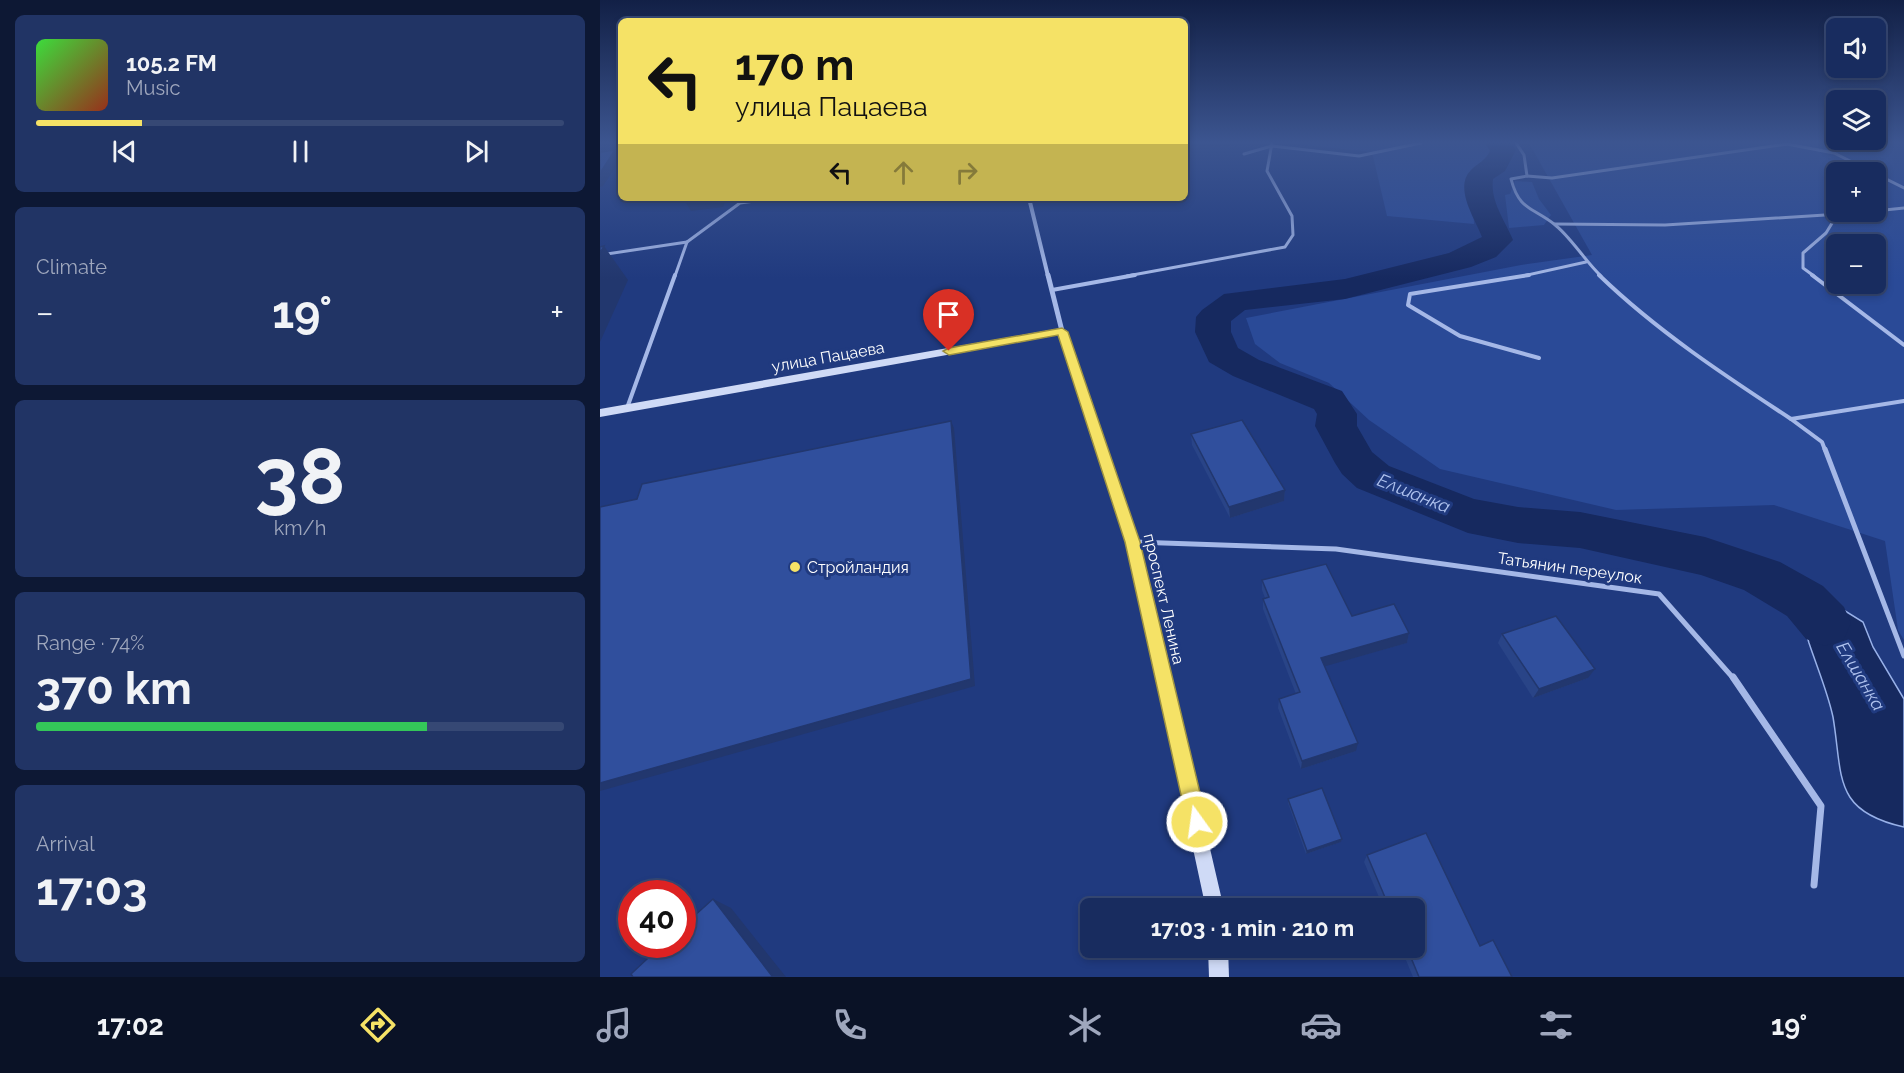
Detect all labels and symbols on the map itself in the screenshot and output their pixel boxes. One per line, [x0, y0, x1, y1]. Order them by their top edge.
pin [923, 289, 974, 351]
street label: улица Пацаева [770, 338, 886, 376]
water label: Елшанка [1375, 469, 1454, 517]
street label: проспект Ленина [1140, 532, 1188, 666]
street label: Татьянин переулок [1496, 548, 1644, 588]
place label: Стройландия [807, 558, 909, 577]
marker: Стройландия [788, 560, 802, 574]
water label: Елшанка [1832, 638, 1890, 714]
position arrow [1165, 790, 1229, 854]
speed limit sign: 40 [618, 880, 696, 958]

